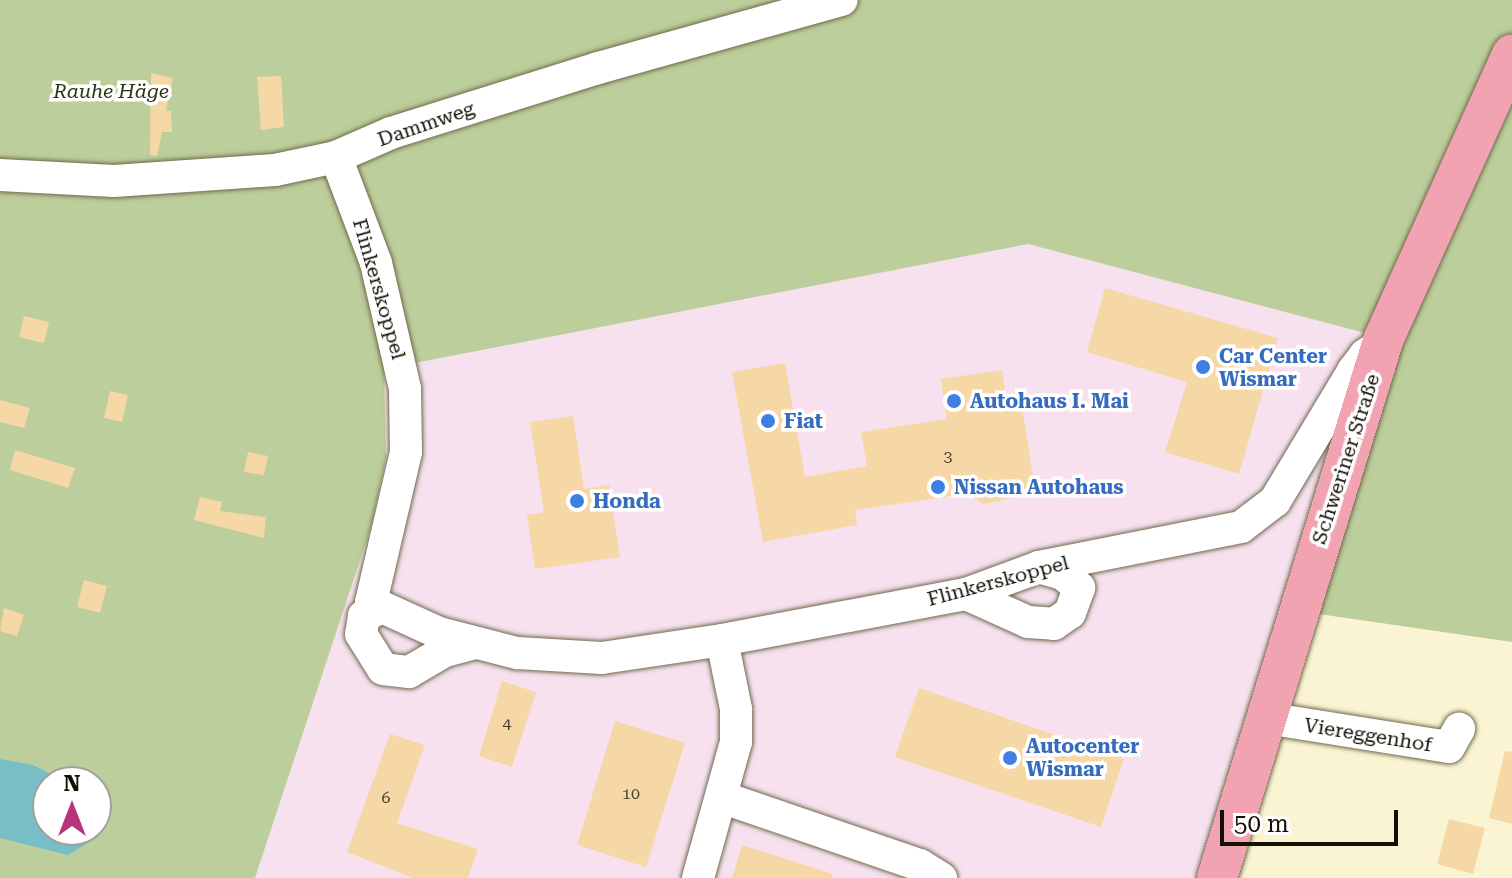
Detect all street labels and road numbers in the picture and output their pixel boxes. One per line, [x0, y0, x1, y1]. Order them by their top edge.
street label: Dammweg [374, 96, 478, 152]
street label: Flinkerskoppel [347, 216, 411, 362]
street label: Schweriner Straße [1307, 371, 1385, 547]
street label: Flinkerskoppel [925, 551, 1071, 611]
street label: Viereggenhof [1302, 713, 1434, 757]

